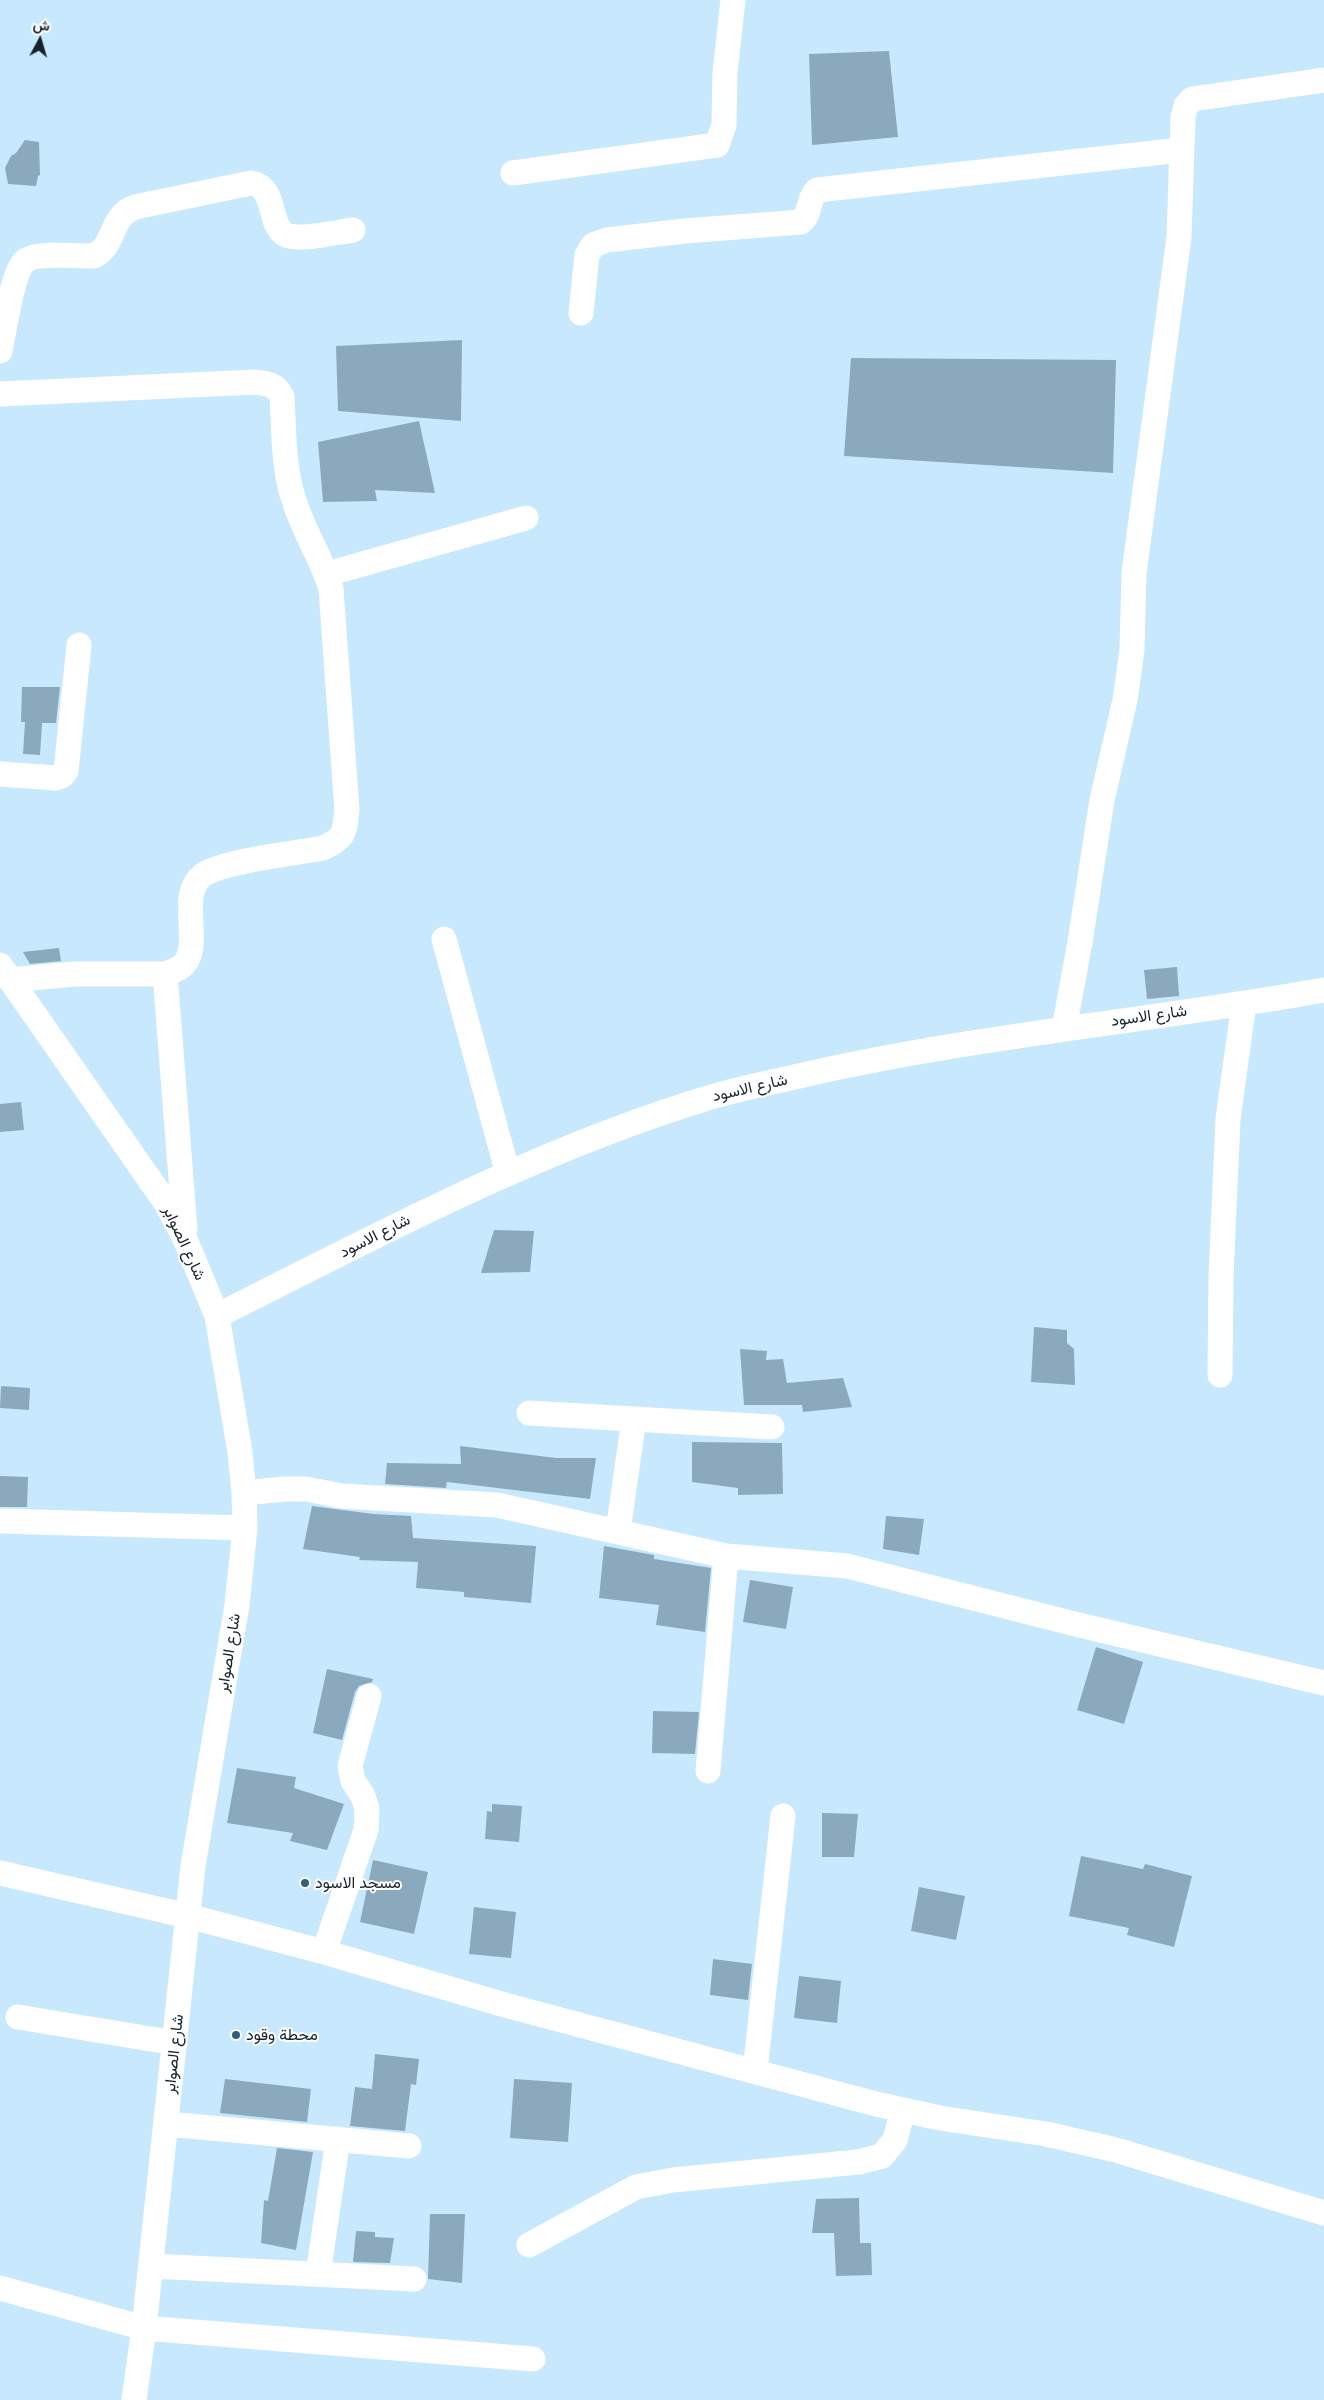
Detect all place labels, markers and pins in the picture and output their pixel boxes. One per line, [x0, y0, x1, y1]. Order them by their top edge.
place label: مسجد الاسود [315, 1873, 401, 1893]
marker: مسجد الاسود [299, 1877, 311, 1889]
place label: محطة وقود [246, 2025, 318, 2045]
marker: محطة وقود [230, 2029, 242, 2041]

